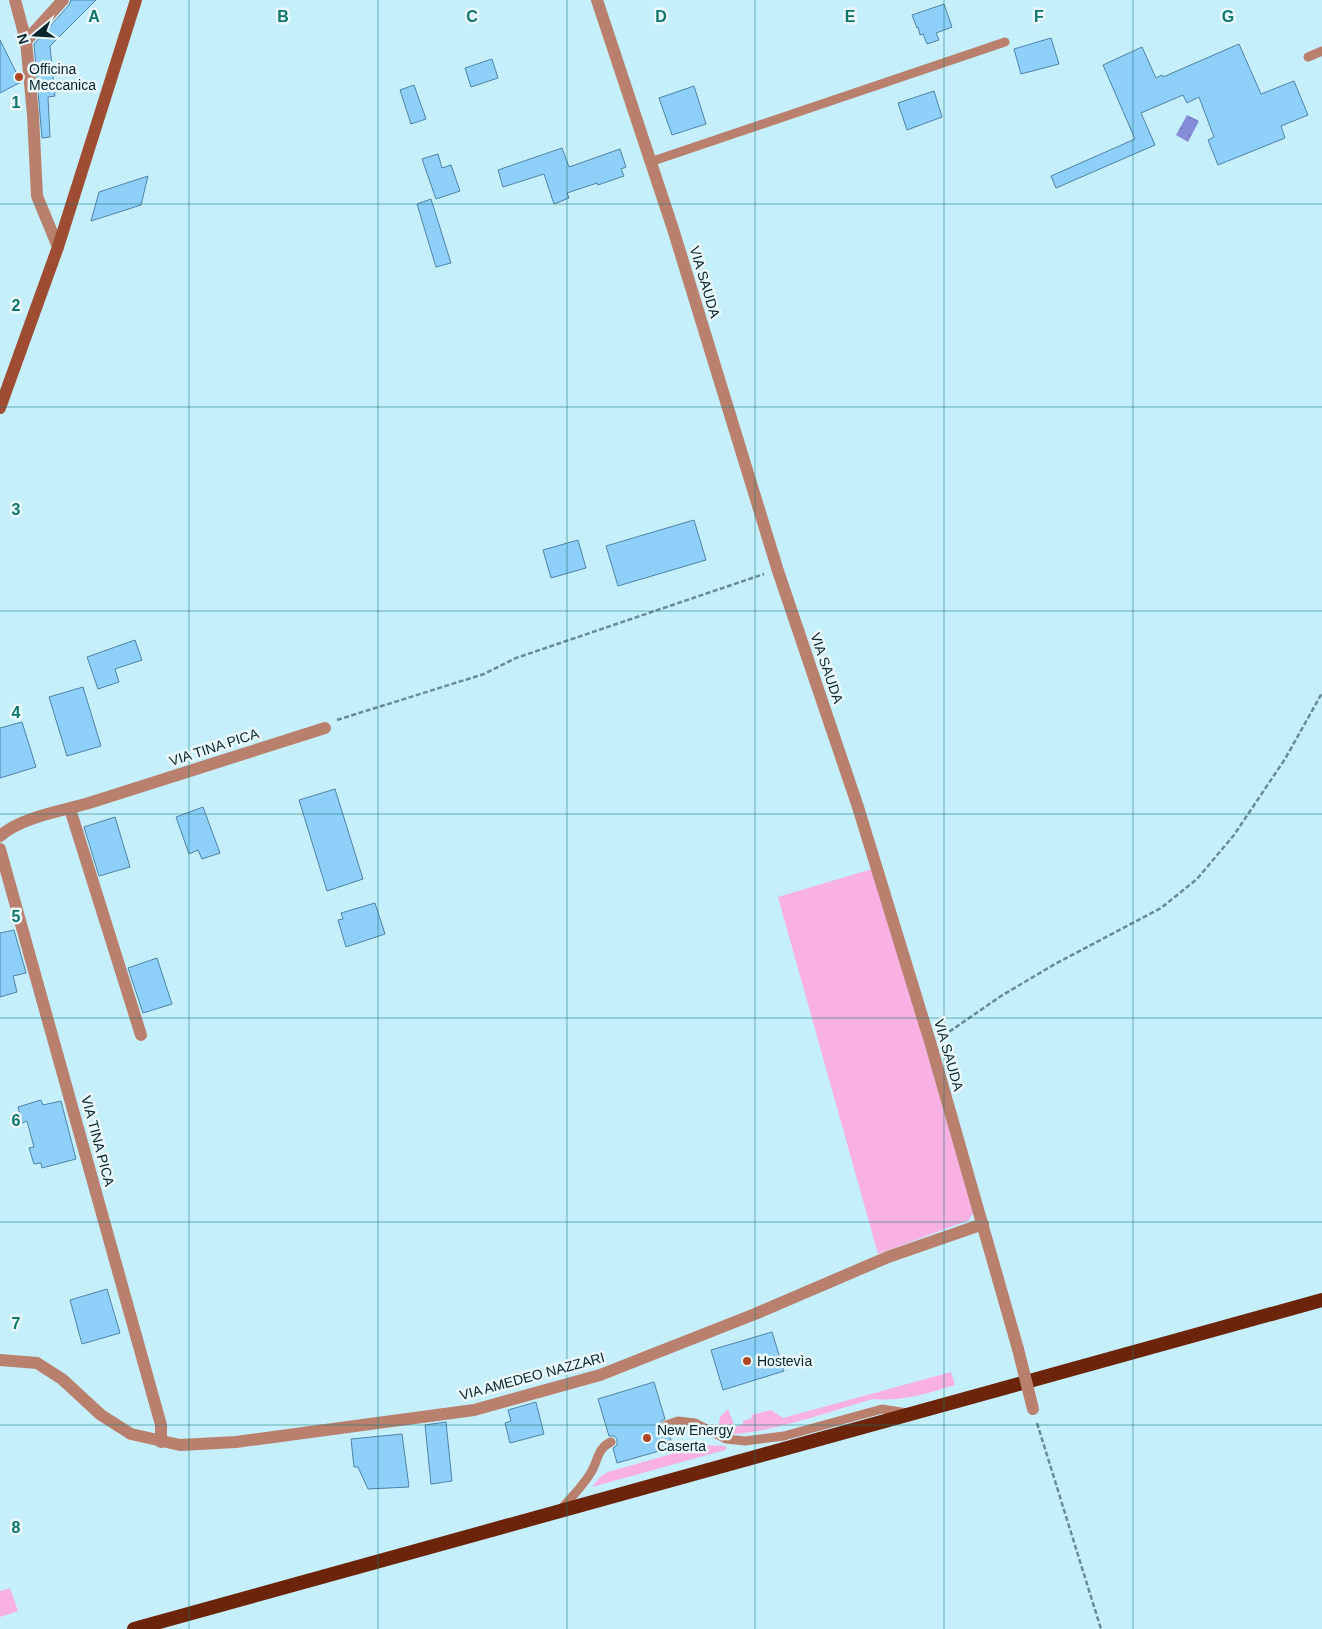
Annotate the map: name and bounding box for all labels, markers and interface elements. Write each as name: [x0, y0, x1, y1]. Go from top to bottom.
text: A: [88, 8, 100, 25]
text: B: [277, 8, 289, 25]
text: C: [466, 8, 478, 25]
text: D: [655, 8, 667, 25]
text: E: [845, 8, 856, 25]
text: F: [1034, 8, 1044, 25]
text: G: [1222, 8, 1234, 25]
north arrow: [10, 10, 60, 60]
text: N: [13, 32, 32, 46]
place label: Officina Meccanica: [29, 61, 96, 93]
marker: Officina Meccanica: [13, 71, 25, 83]
text: 1: [12, 94, 21, 111]
street label: VIA SAUDA: [687, 244, 724, 320]
text: 2: [12, 297, 21, 314]
text: 3: [12, 501, 21, 518]
street label: VIA SAUDA: [807, 630, 847, 706]
text: 4: [12, 704, 21, 721]
street label: VIA TINA PICA: [167, 725, 261, 769]
text: 5: [12, 908, 21, 925]
street label: VIA SAUDA: [931, 1017, 967, 1093]
street label: VIA TINA PICA: [78, 1094, 118, 1189]
text: 6: [12, 1112, 21, 1129]
text: 7: [12, 1315, 21, 1332]
street label: VIA AMEDEO NAZZARI: [458, 1349, 606, 1403]
place label: Hostevìa: [757, 1353, 812, 1369]
marker: Hostevìa: [741, 1355, 753, 1367]
place label: New Energy Caserta: [657, 1422, 733, 1454]
marker: New Energy Caserta: [641, 1432, 653, 1444]
text: 8: [12, 1519, 21, 1536]

